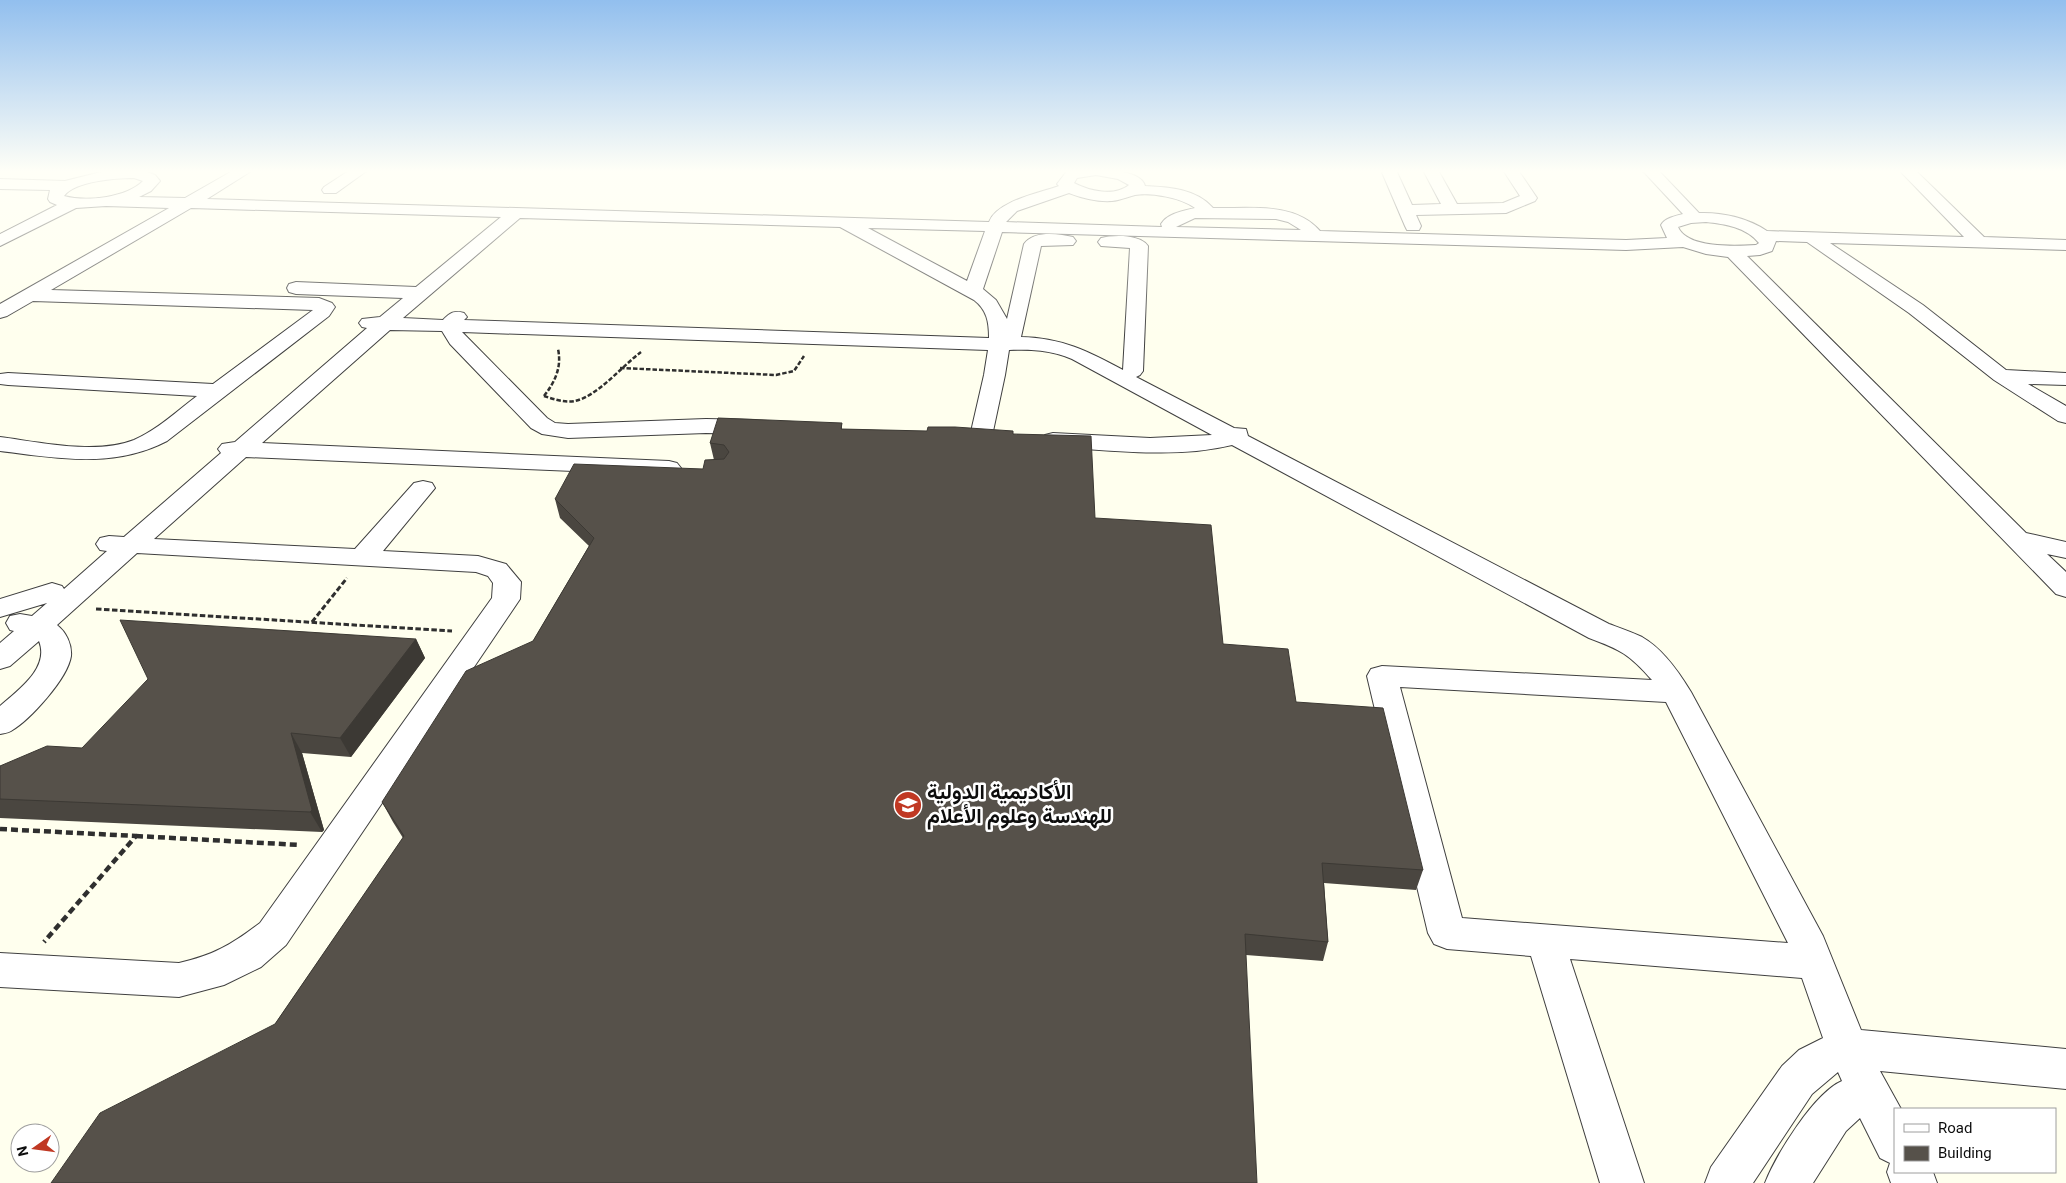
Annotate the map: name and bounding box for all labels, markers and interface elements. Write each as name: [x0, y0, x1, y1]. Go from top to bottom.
place label: الأكاديمية الدولية للهندسة وعلوم الأعلام: [927, 777, 1112, 834]
school or university icon: الأكاديمية الدولية للهندسة وعلوم الأعلام: [893, 790, 923, 820]
legend: [1894, 1108, 2056, 1173]
text: Road: [1938, 1118, 1972, 1141]
north arrow: [10, 1123, 60, 1173]
text: N: [12, 1143, 36, 1158]
text: Building: [1938, 1143, 1992, 1166]

